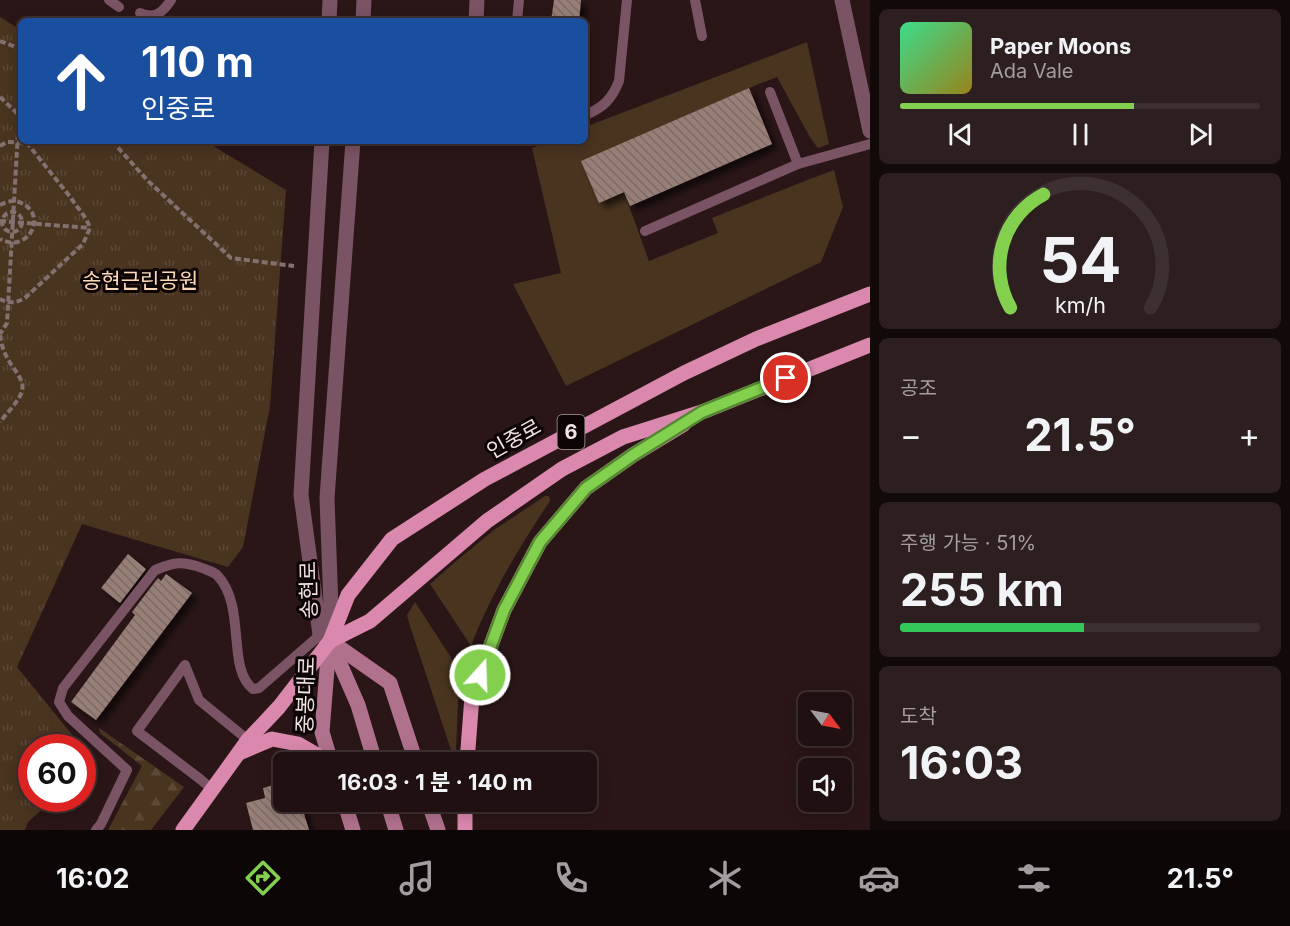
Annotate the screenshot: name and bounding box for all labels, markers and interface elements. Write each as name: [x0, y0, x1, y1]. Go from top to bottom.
text: Paper Moons: [990, 33, 1131, 59]
text: 110 m: [141, 36, 254, 87]
icon: ahead: [42, 42, 120, 120]
text: Ada Vale: [990, 59, 1073, 83]
text: 인중로: [141, 92, 216, 125]
icon: previous: [944, 118, 977, 151]
icon: pause: [1064, 118, 1097, 151]
icon: next: [1184, 118, 1217, 151]
text: 54: [1039, 222, 1121, 297]
park label: 송현근린공원: [82, 268, 198, 293]
text: km/h: [1055, 292, 1105, 318]
pin: [760, 352, 811, 403]
icon: arrive: [769, 361, 802, 394]
text: 공조: [900, 376, 937, 400]
text: 21.5°: [1024, 407, 1136, 462]
street label: 인중로: [482, 414, 545, 464]
road number: 6: [558, 415, 584, 449]
text: −: [900, 415, 922, 455]
text: +: [1238, 415, 1260, 455]
text: 주행 가능 · 51%: [900, 531, 1036, 555]
street label: 송현로: [295, 561, 322, 619]
text: 255 km: [900, 562, 1064, 617]
position arrow: [448, 643, 512, 707]
street label: 중봉대로: [292, 656, 319, 734]
north arrow: [798, 692, 852, 746]
map controls: [798, 692, 852, 812]
text: 도착: [900, 704, 937, 728]
speed limit sign: 60: [18, 734, 96, 812]
text: 16:03: [900, 735, 1023, 790]
button: sound: [798, 758, 852, 812]
text: 16:03 · 1 분 · 140 m: [337, 769, 533, 795]
icon: directions: [242, 857, 284, 899]
icon: music: [396, 857, 438, 899]
icon: phone: [550, 857, 592, 899]
icon: climate: [704, 857, 746, 899]
icon: car: [858, 857, 900, 899]
icon: filters: [1013, 857, 1055, 899]
text: 16:02: [56, 862, 130, 895]
text: 21.5°: [1167, 862, 1234, 895]

